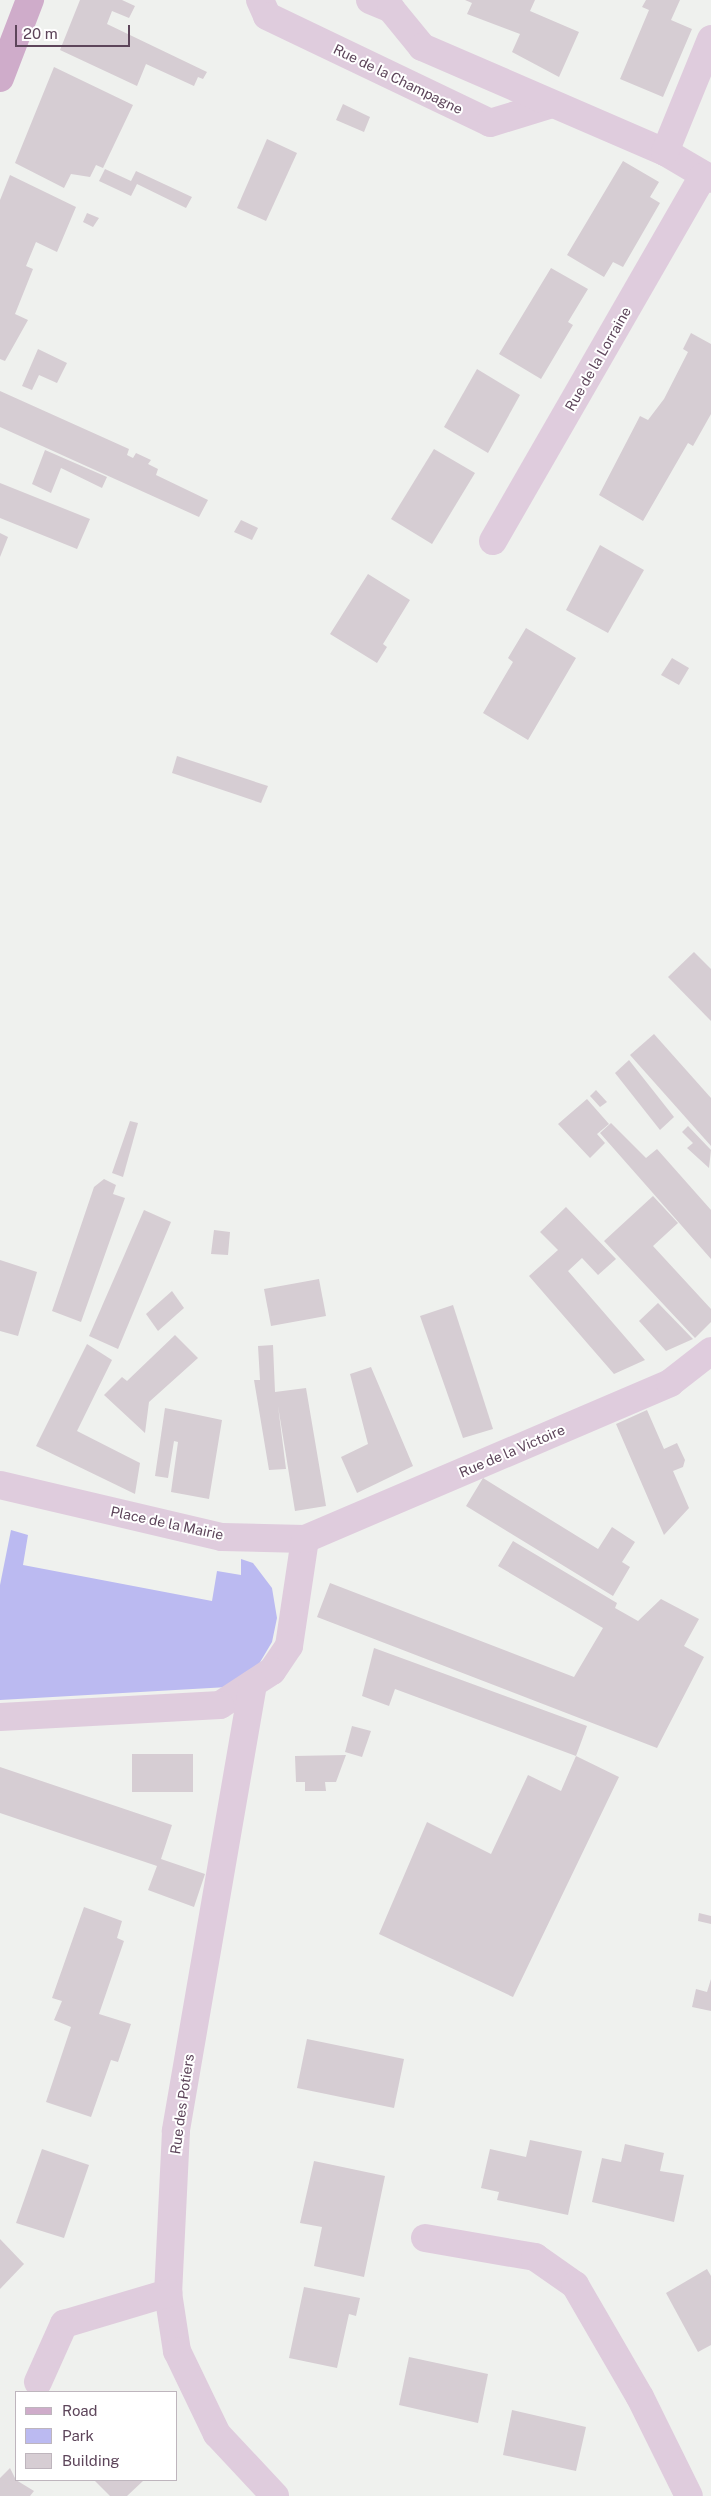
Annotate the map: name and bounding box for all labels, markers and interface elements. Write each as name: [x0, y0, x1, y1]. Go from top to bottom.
scale bar: [18, 15, 132, 47]
text: 20 m: [23, 25, 58, 42]
street label: Rue de la Champagne: [330, 40, 466, 118]
street label: Rue de la Lorraine: [561, 304, 635, 414]
street label: Rue de la Victoire: [456, 1421, 568, 1481]
street label: Place de la Mairie: [109, 1503, 225, 1543]
street label: Rue des Potiers: [167, 2053, 197, 2155]
legend: [15, 2391, 178, 2481]
text: Road: [62, 2402, 98, 2419]
text: Park: [62, 2427, 94, 2444]
text: Building: [62, 2452, 120, 2469]

